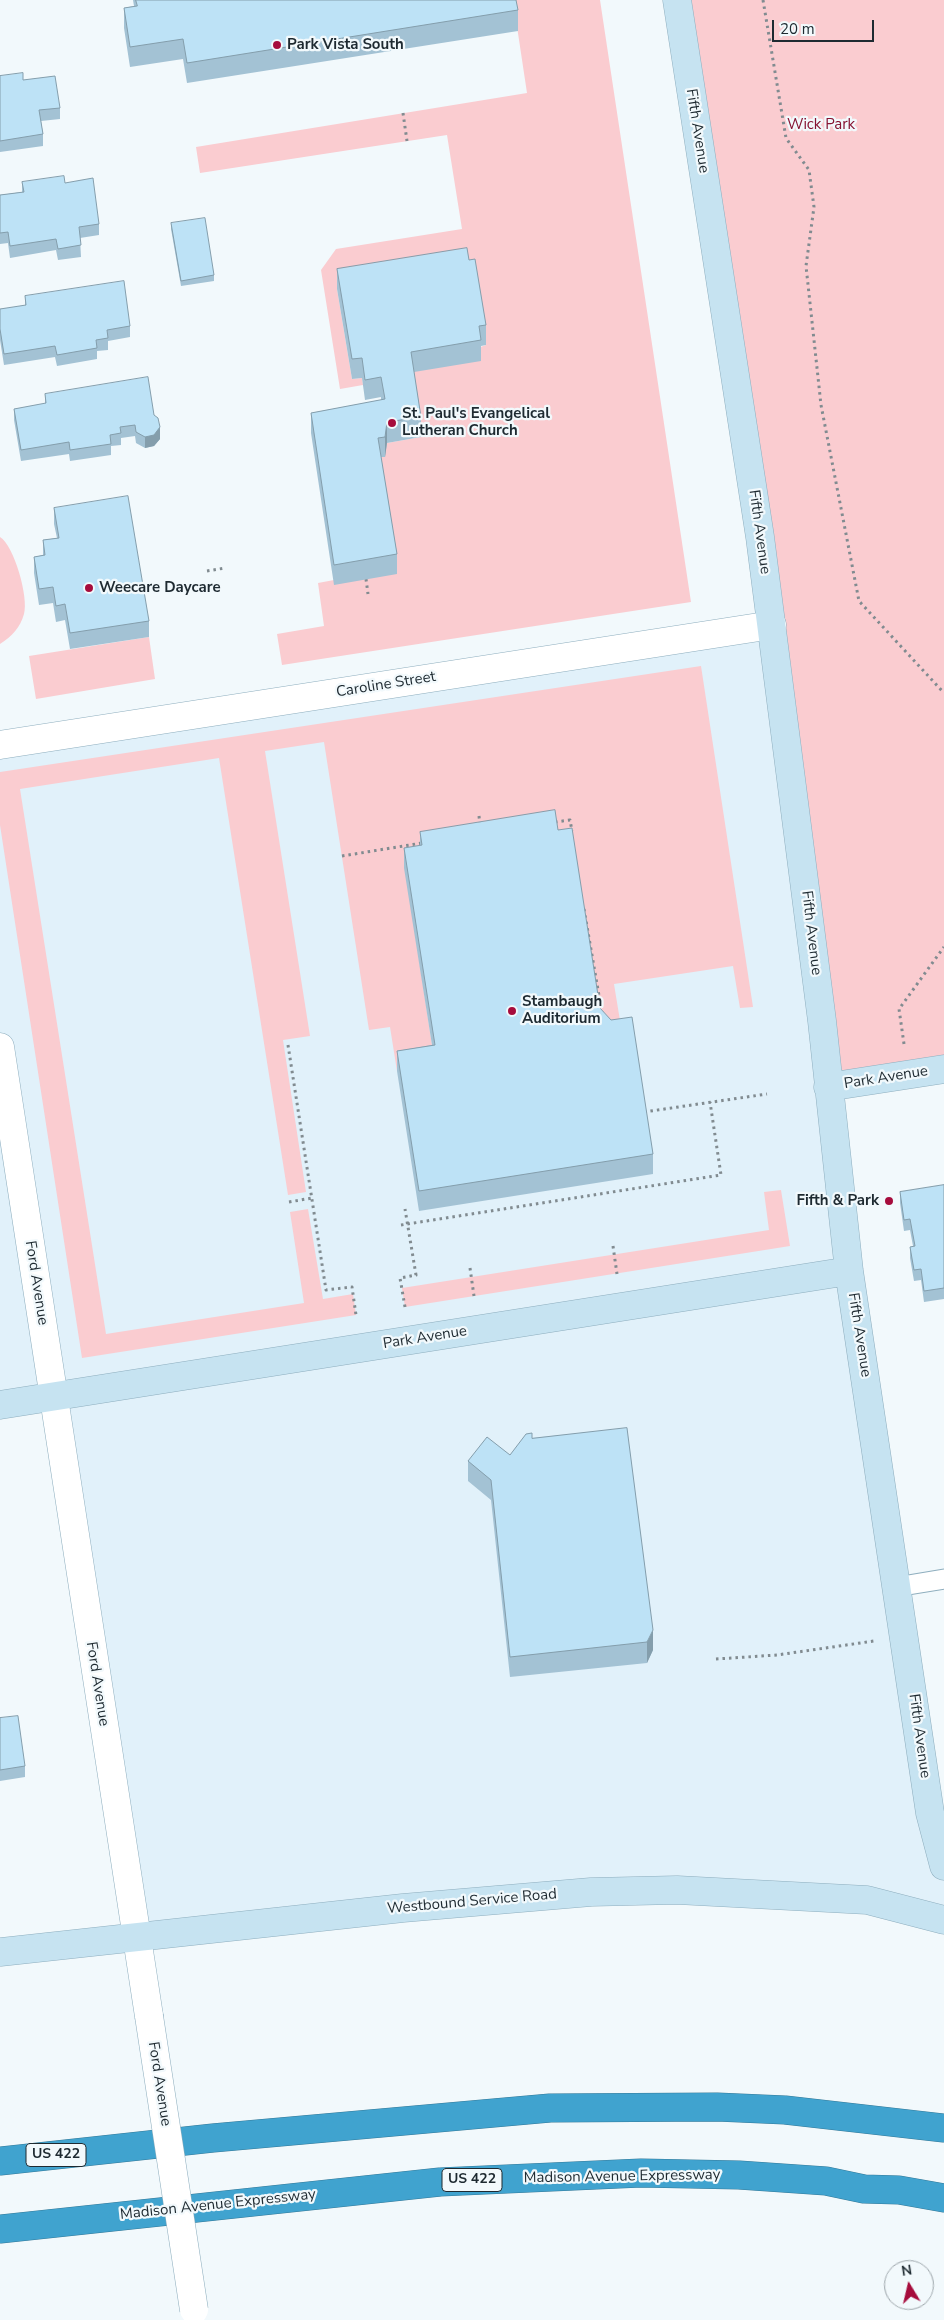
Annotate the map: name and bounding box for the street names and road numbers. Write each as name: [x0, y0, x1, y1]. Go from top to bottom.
street label: Fifth Avenue: [681, 88, 713, 174]
street label: Fifth Avenue: [744, 489, 774, 575]
street label: Caroline Street: [335, 668, 437, 702]
street label: Fifth Avenue: [797, 890, 825, 976]
street label: Park Avenue: [843, 1062, 929, 1094]
street label: Ford Avenue: [20, 1240, 52, 1326]
street label: Fifth Avenue: [843, 1292, 875, 1378]
street label: Park Avenue: [382, 1322, 468, 1354]
street label: Ford Avenue: [81, 1641, 113, 1727]
street label: Fifth Avenue: [904, 1693, 934, 1779]
street label: Westbound Service Road: [386, 1886, 558, 1918]
street label: Ford Avenue: [143, 2041, 175, 2127]
road number: US 422: [26, 2144, 86, 2166]
street label: Madison Avenue Expressway: [523, 2166, 721, 2188]
road number: US 422: [442, 2168, 502, 2192]
street label: Madison Avenue Expressway: [119, 2186, 317, 2224]

